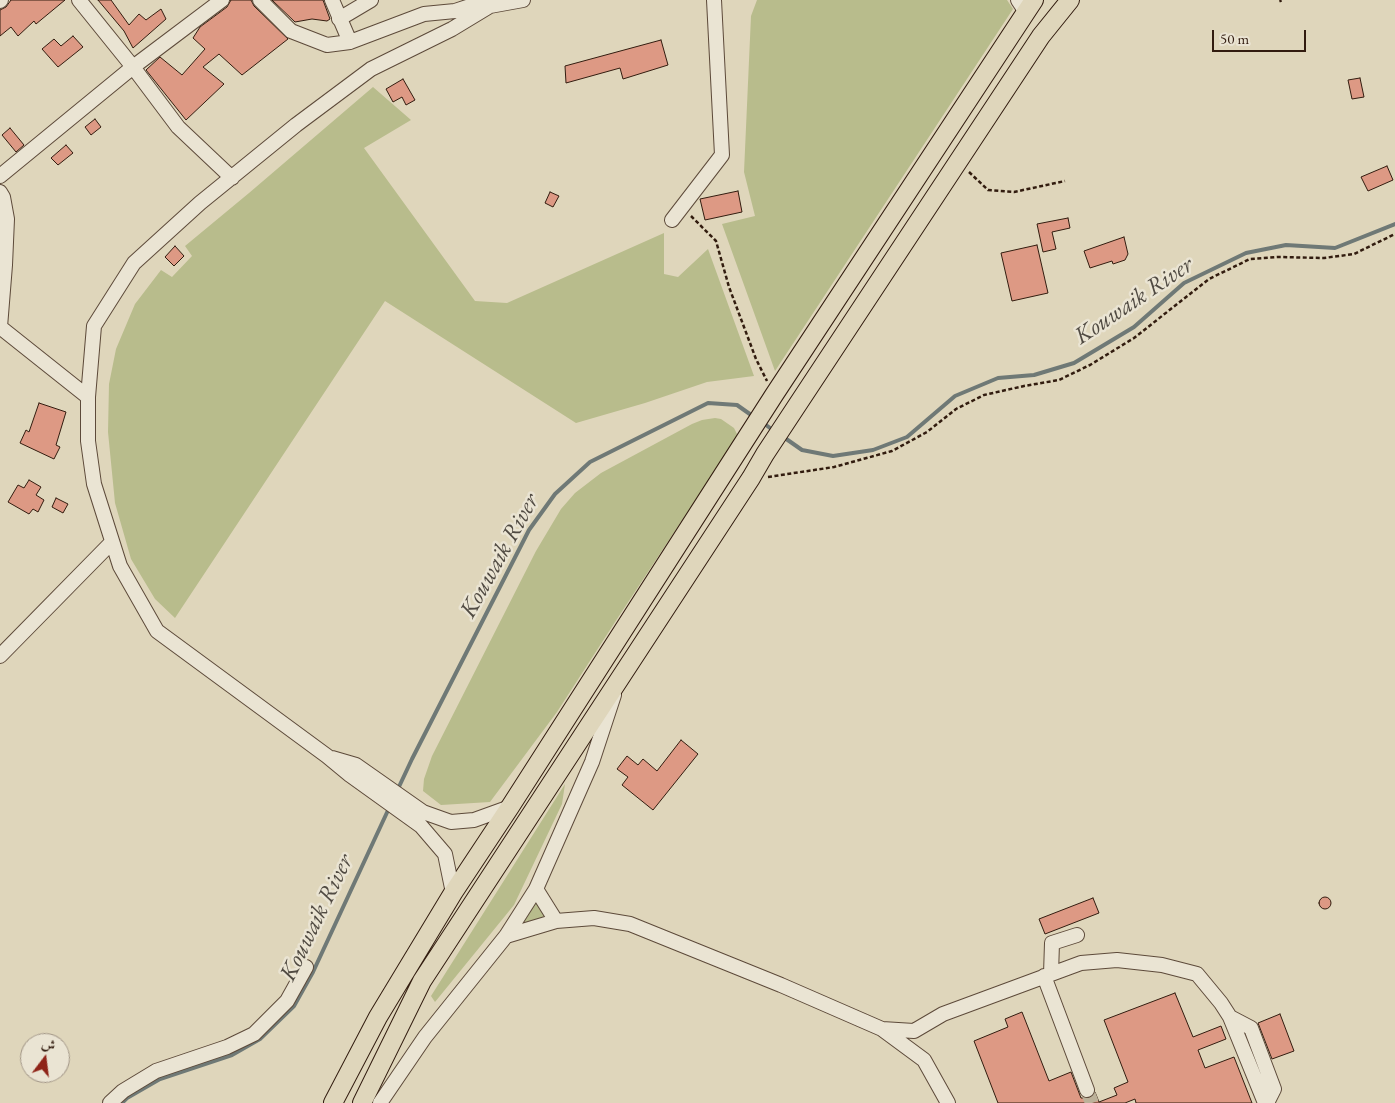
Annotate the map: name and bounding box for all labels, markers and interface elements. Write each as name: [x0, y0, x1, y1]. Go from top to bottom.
scale bar: [1215, 20, 1309, 52]
text: 50 m: [1220, 29, 1249, 48]
water label: Kouwaik River: [1069, 251, 1199, 351]
water label: Kouwaik River: [454, 489, 546, 623]
water label: Kouwaik River: [274, 850, 360, 986]
north arrow: [20, 1033, 70, 1083]
text: ش: [40, 1034, 58, 1055]

